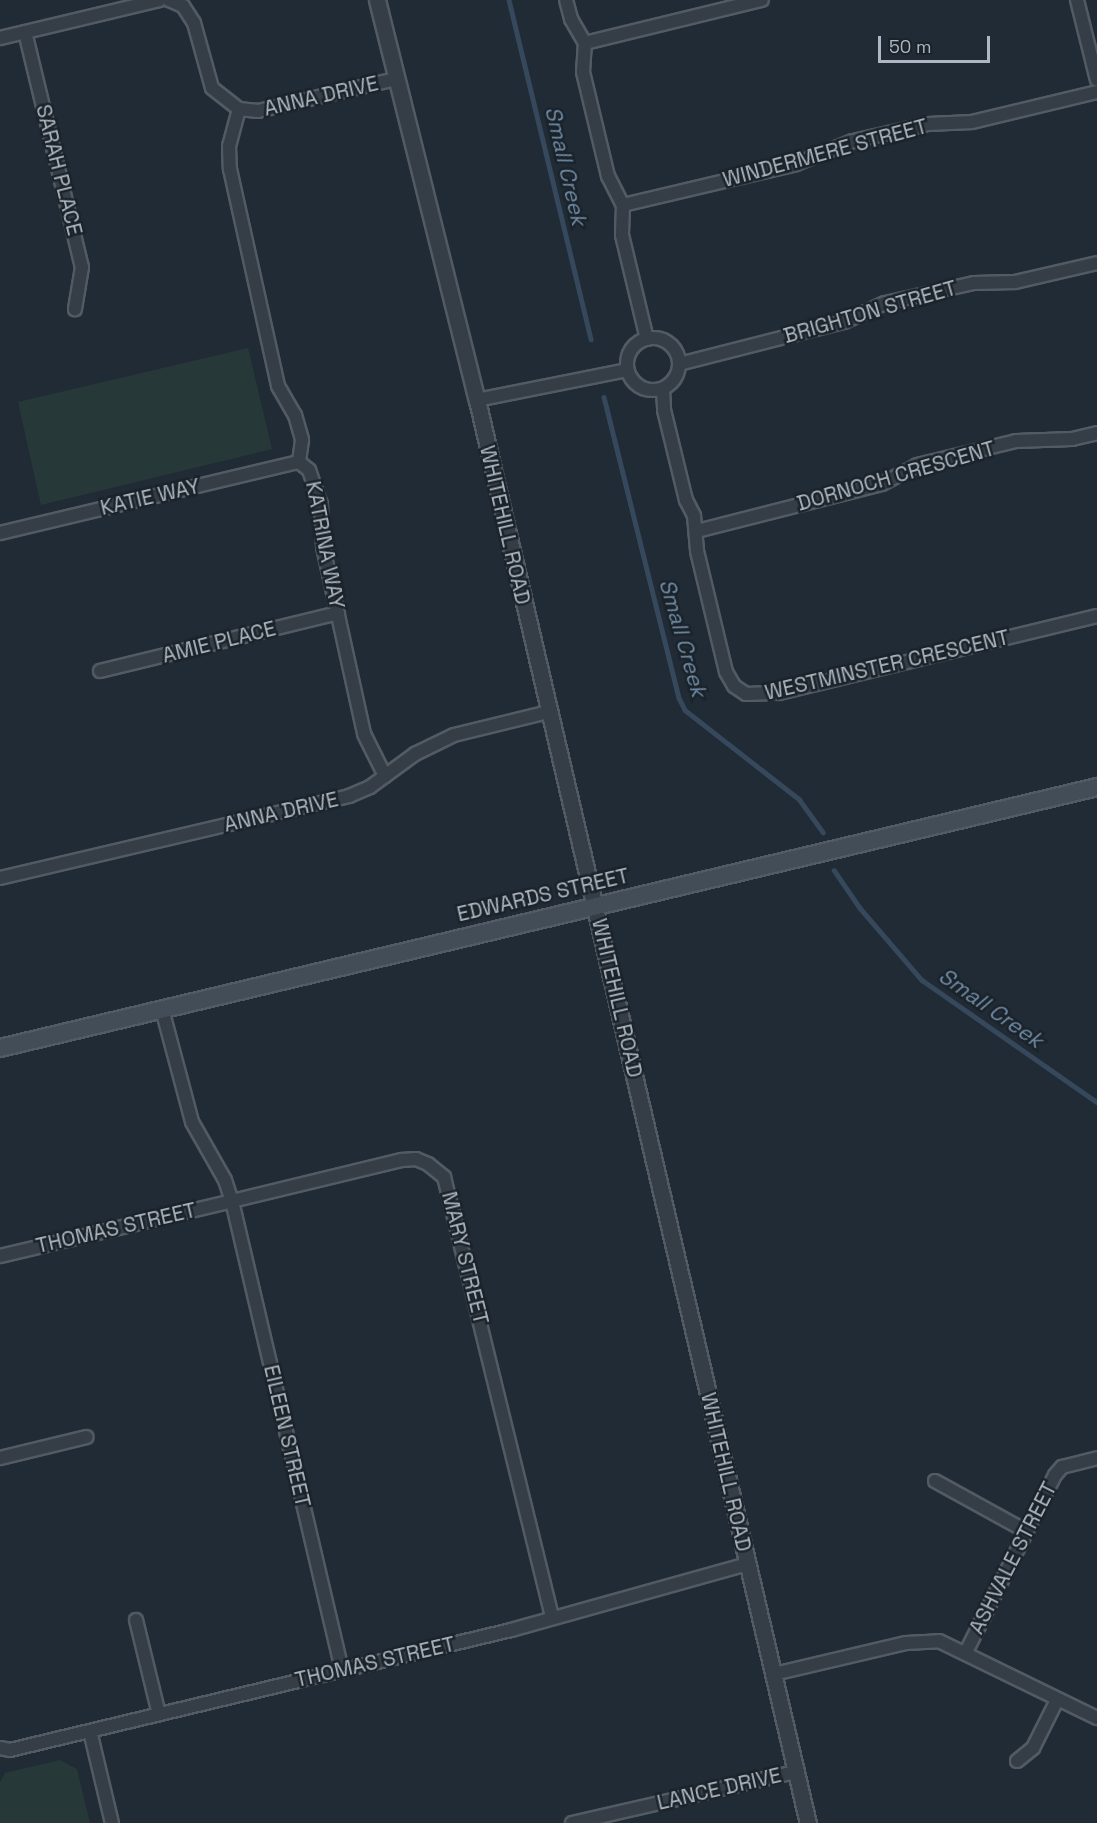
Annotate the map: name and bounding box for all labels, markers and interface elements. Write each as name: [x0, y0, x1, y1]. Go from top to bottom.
scale bar: [881, 24, 994, 62]
text: 50 m: [889, 35, 931, 58]
street label: ANNA DRIVE: [261, 71, 381, 121]
street label: SARAH PLACE: [31, 102, 87, 238]
water label: Small Creek: [539, 104, 593, 228]
street label: WINDERMERE STREET: [720, 114, 930, 192]
street label: BRIGHTON STREET: [781, 275, 959, 349]
street label: DORNOCH CRESCENT: [794, 436, 998, 516]
street label: WHITEHILL ROAD: [474, 443, 536, 607]
street label: KATIE WAY: [98, 473, 202, 521]
street label: KATRINA WAY: [300, 479, 350, 611]
water label: Small Creek: [654, 576, 712, 700]
street label: AMIE PLACE: [160, 616, 278, 668]
street label: WESTMINSTER CRESCENT: [762, 625, 1012, 705]
street label: ANNA DRIVE: [221, 787, 341, 837]
street label: EDWARDS STREET: [454, 863, 632, 927]
street label: WHITEHILL ROAD: [586, 916, 648, 1080]
water label: Small Creek: [934, 962, 1048, 1054]
street label: MARY STREET: [436, 1189, 494, 1327]
street label: THOMAS STREET: [33, 1197, 199, 1259]
street label: EILEEN STREET: [258, 1362, 316, 1510]
street label: WHITEHILL ROAD: [695, 1390, 757, 1554]
street label: ASHVALE STREET: [964, 1478, 1062, 1638]
street label: THOMAS STREET: [292, 1631, 458, 1693]
street label: LANCE DRIVE: [655, 1762, 783, 1816]

